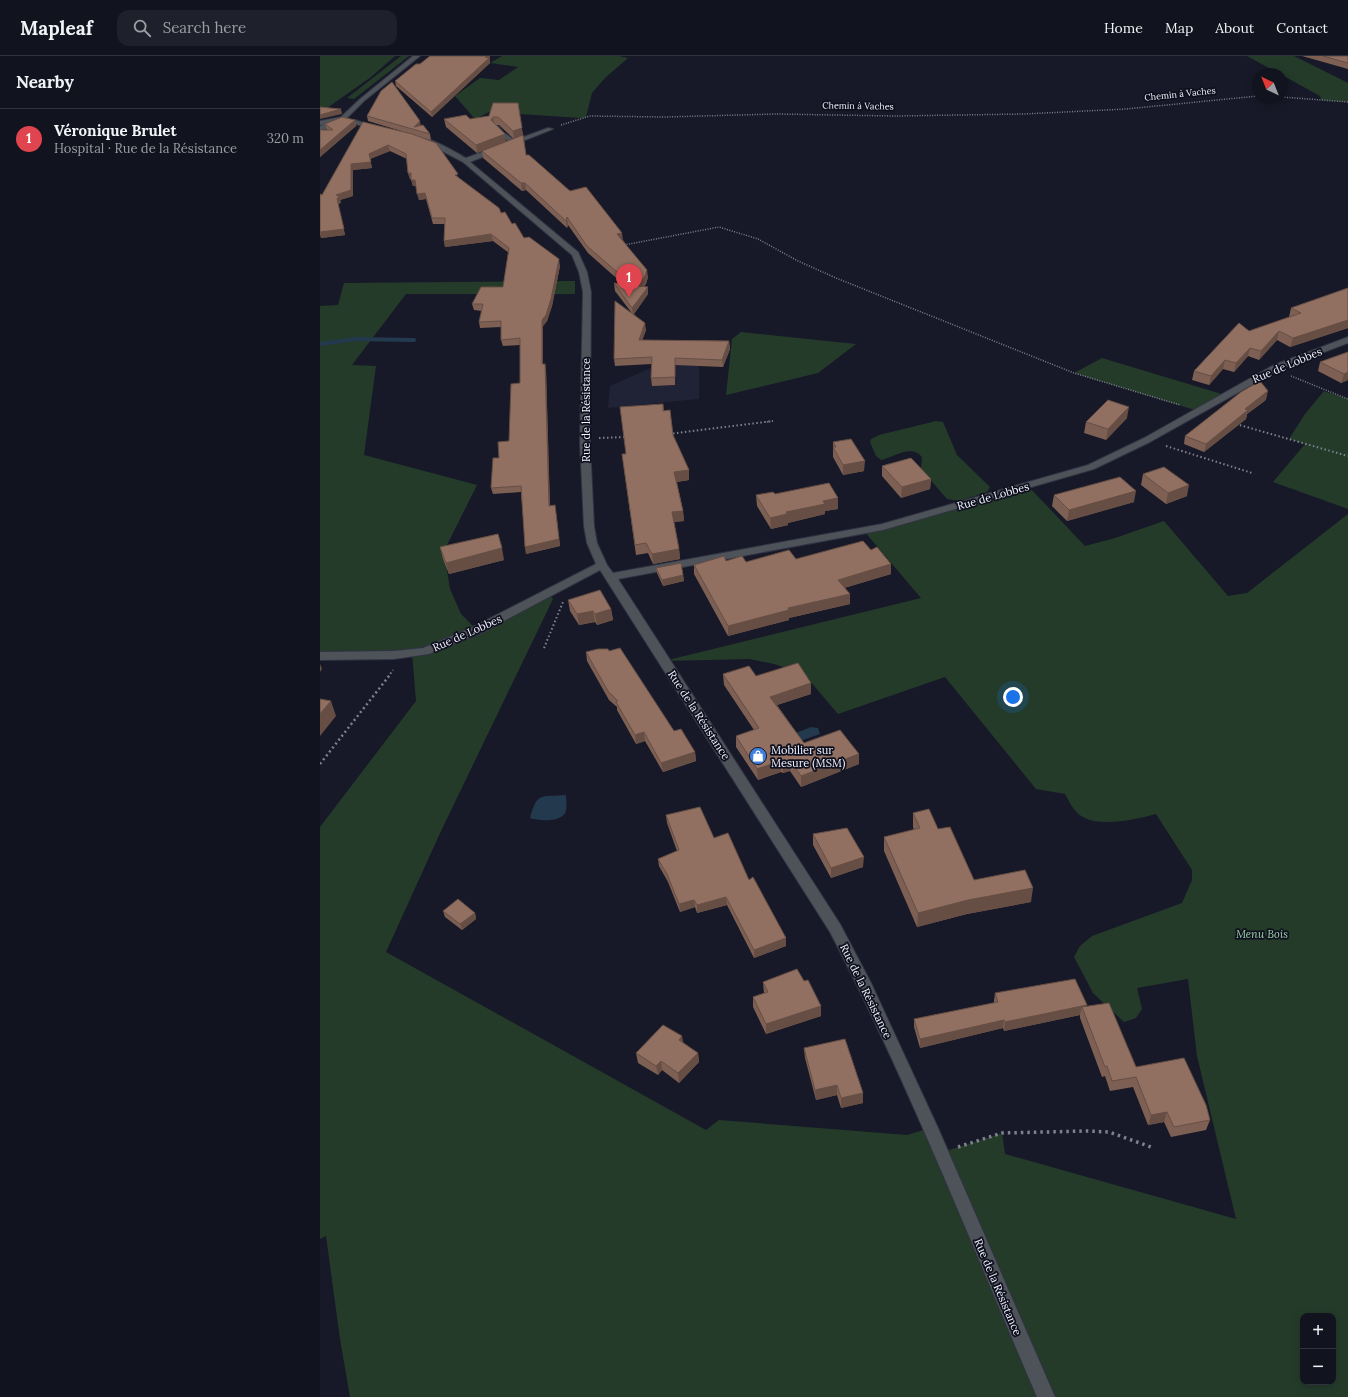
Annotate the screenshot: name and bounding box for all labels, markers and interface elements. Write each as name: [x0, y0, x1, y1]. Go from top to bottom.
search box: [117, 10, 397, 46]
text: Mapleaf: [20, 16, 93, 40]
icon: search: [131, 17, 153, 39]
text: Search here: [163, 18, 246, 37]
text: Home: [1104, 19, 1143, 37]
text: Map: [1165, 19, 1193, 37]
text: About: [1215, 19, 1254, 37]
text: Contact: [1276, 19, 1328, 37]
north arrow: [1252, 68, 1288, 104]
text: Nearby: [16, 71, 74, 93]
street label: Chemin à Vaches: [1144, 84, 1216, 103]
street label: Chemin à Vaches: [822, 99, 894, 112]
text: Véronique Brulet: [54, 121, 177, 140]
text: 1: [26, 130, 32, 147]
text: 320 m: [267, 130, 304, 147]
text: Hospital · Rue de la Résistance: [54, 140, 237, 157]
pin: 1: [616, 264, 642, 297]
street label: Rue de Lobbes: [1250, 344, 1324, 386]
street label: Rue de la Résistance: [579, 358, 593, 462]
street label: Rue de Lobbes: [955, 479, 1031, 513]
street label: Rue de Lobbes: [430, 611, 504, 655]
street label: Rue de la Résistance: [665, 668, 733, 762]
your location: [1003, 687, 1023, 707]
place label: Mobilier sur Mesure (MSM): [771, 743, 845, 771]
shop icon: Mobilier sur Mesure (MSM): [748, 746, 768, 766]
park label: Menu Bois: [1236, 927, 1288, 941]
street label: Rue de la Résistance: [837, 941, 895, 1041]
street label: Rue de la Résistance: [971, 1237, 1025, 1338]
map controls: [1300, 1313, 1336, 1385]
button: +: [1300, 1313, 1336, 1349]
button: −: [1300, 1349, 1336, 1385]

